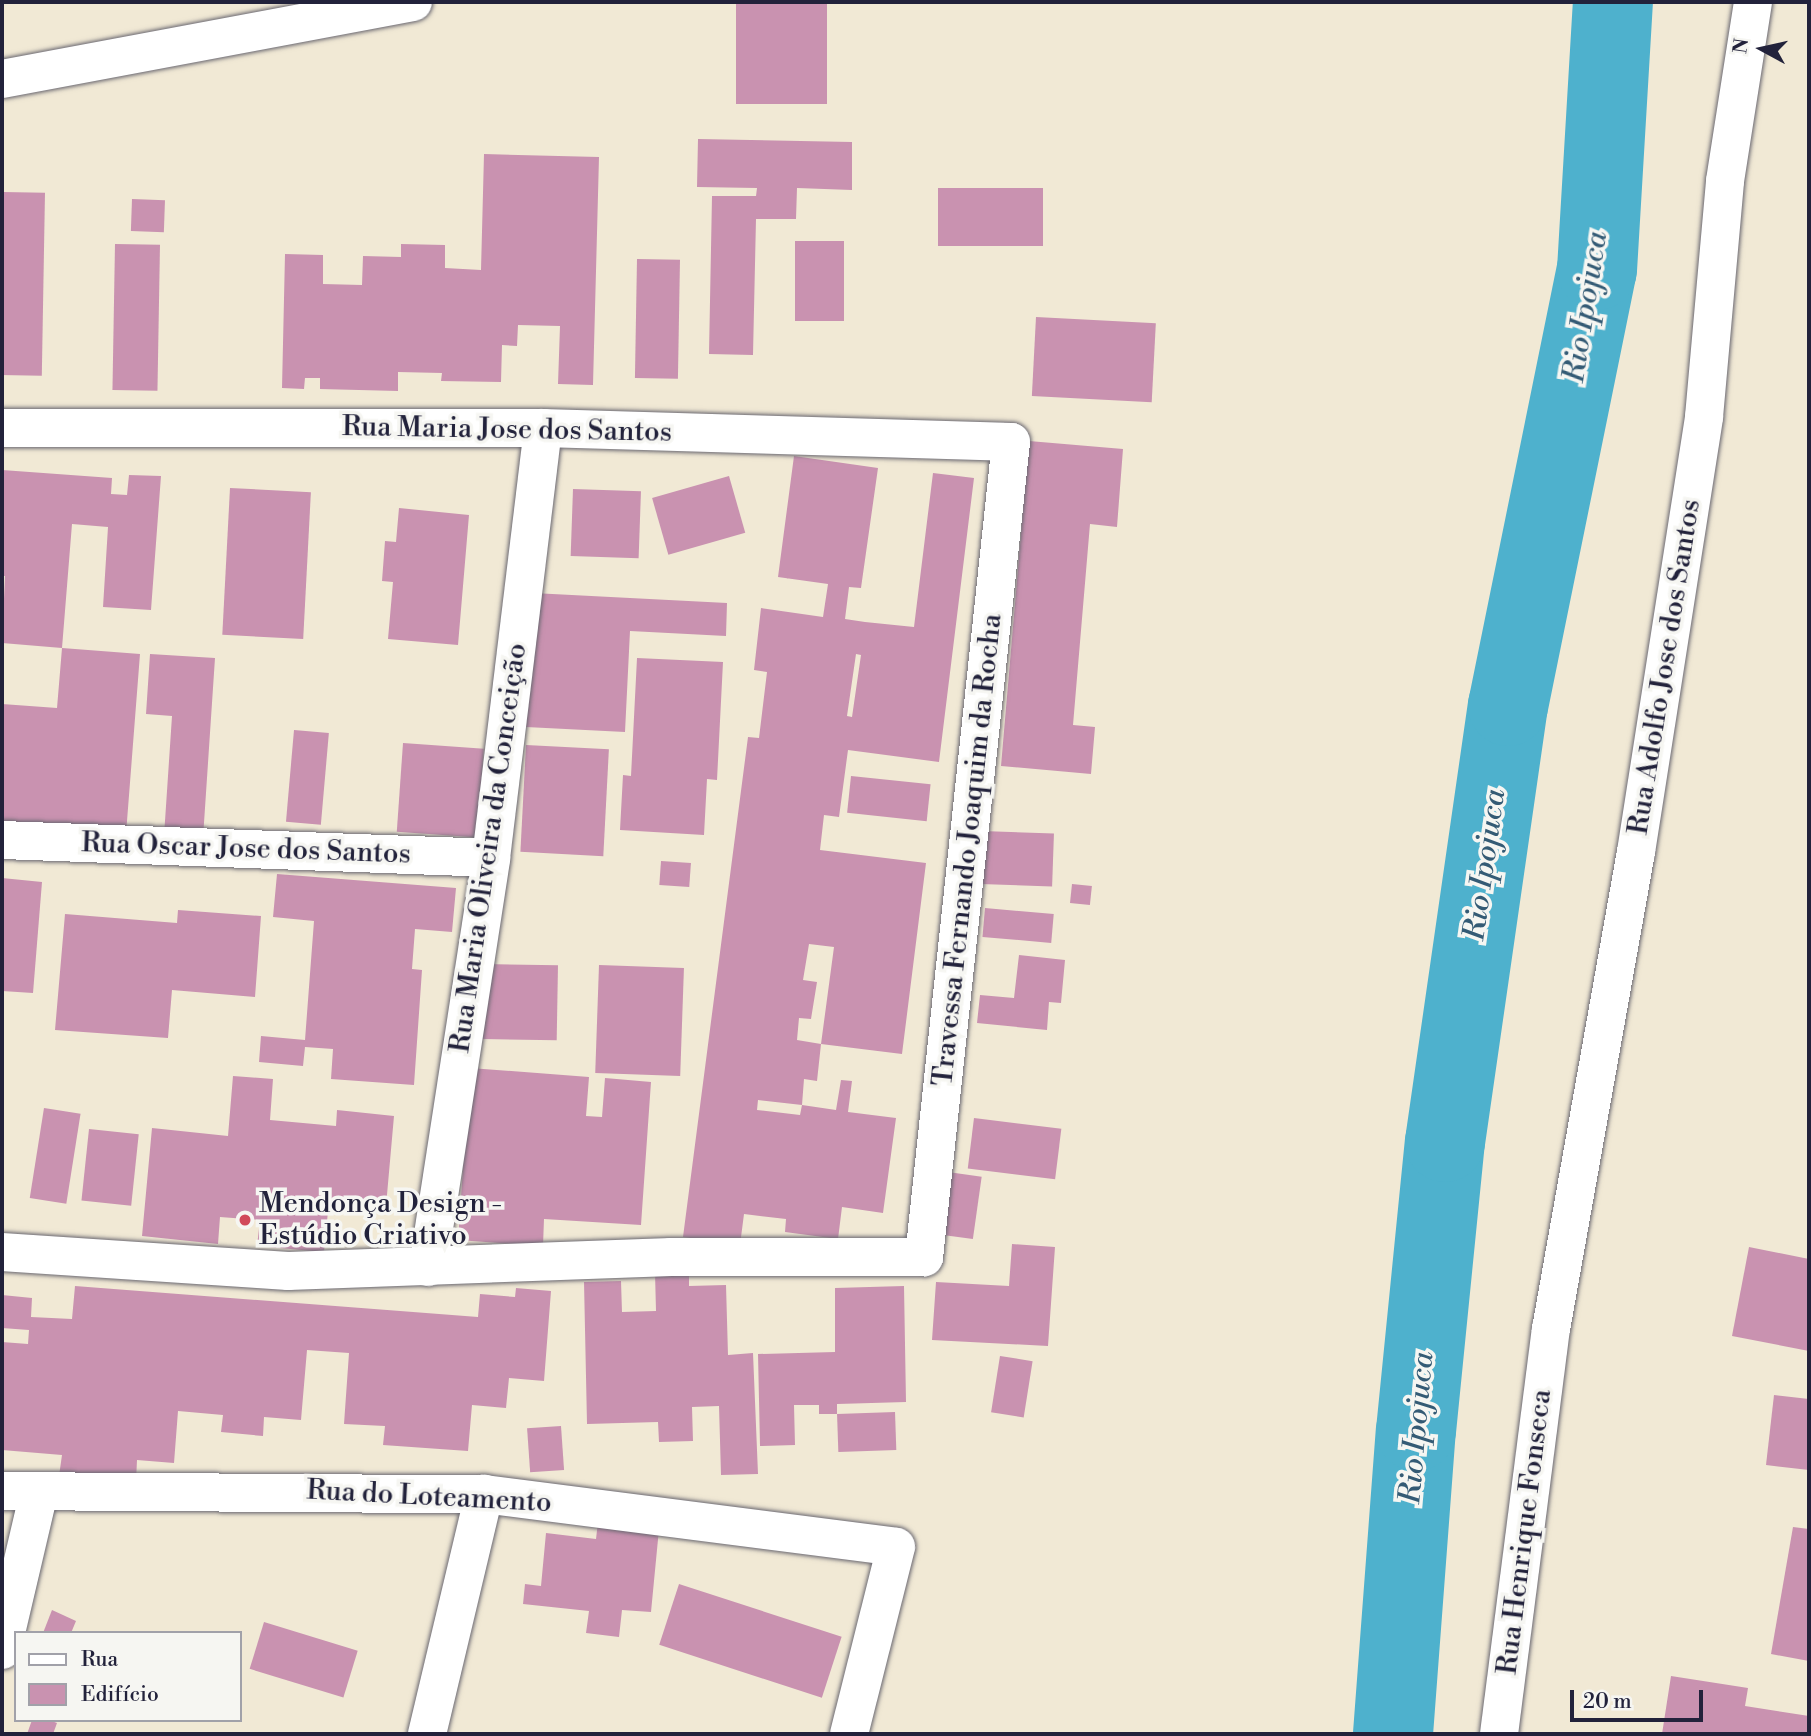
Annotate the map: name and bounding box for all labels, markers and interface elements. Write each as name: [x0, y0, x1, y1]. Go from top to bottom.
north arrow: [1727, 14, 1797, 84]
text: N: [1728, 37, 1754, 55]
water label: Rio Ipojuca: [1556, 229, 1616, 385]
street label: Rua Maria Jose dos Santos: [342, 410, 672, 450]
street label: Rua Adolfo Jose dos Santos: [1622, 497, 1708, 837]
street label: Travessa Fernando Joaquim da Rocha: [926, 612, 1010, 1088]
street label: Rua Maria Oliveira da Conceição: [444, 641, 534, 1055]
water label: Rio Ipojuca: [1457, 787, 1513, 943]
street label: Rua Oscar Jose dos Santos: [81, 826, 411, 872]
place label: Mendonça Design - Estúdio Criativo: [259, 1187, 502, 1253]
marker: Mendonça Design - Estúdio Criativo: [237, 1212, 253, 1228]
water label: Rio Ipojuca: [1392, 1350, 1442, 1506]
street label: Rua Henrique Fonseca: [1491, 1387, 1559, 1677]
street label: Rua do Loteamento: [306, 1474, 552, 1520]
legend: [14, 1631, 242, 1722]
text: Rua: [81, 1647, 118, 1673]
scale bar: [1573, 1676, 1706, 1720]
text: Edifício: [81, 1682, 159, 1708]
text: 20 m: [1583, 1689, 1632, 1715]

